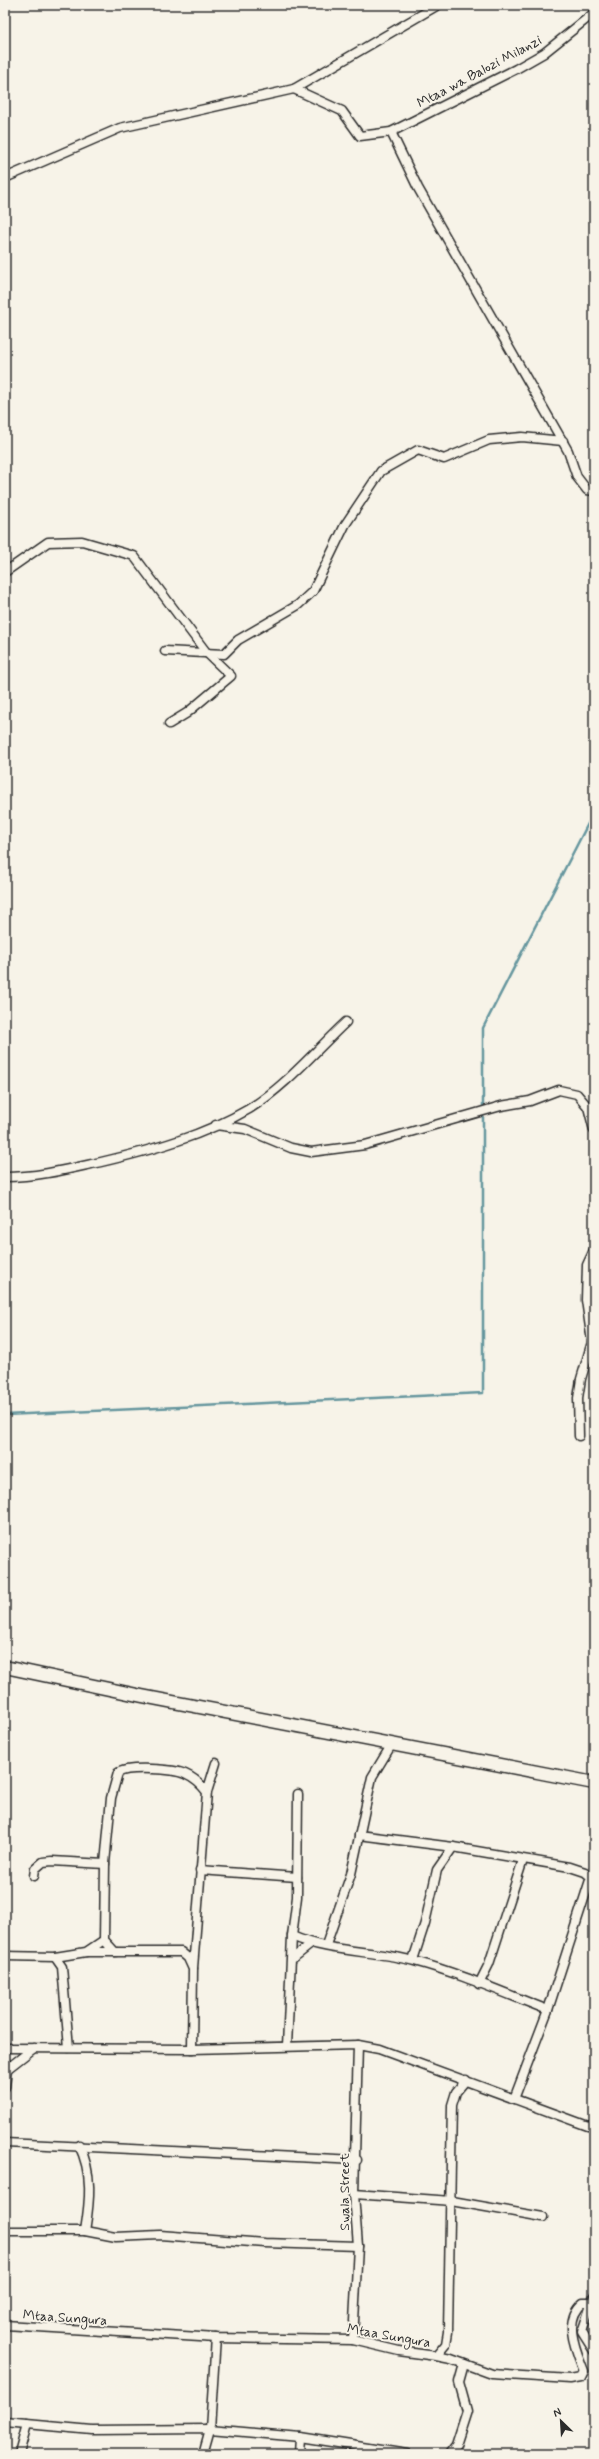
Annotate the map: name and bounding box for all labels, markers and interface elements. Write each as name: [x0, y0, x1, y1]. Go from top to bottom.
street label: Mtaa wa Balozi Milanzi: [414, 31, 545, 112]
street label: Swala Street: [336, 2152, 354, 2231]
street label: Mtaa Sungura: [22, 2306, 108, 2331]
street label: Mtaa Sungura: [346, 2320, 432, 2353]
north arrow: [541, 2401, 581, 2441]
text: N: [551, 2405, 563, 2421]

